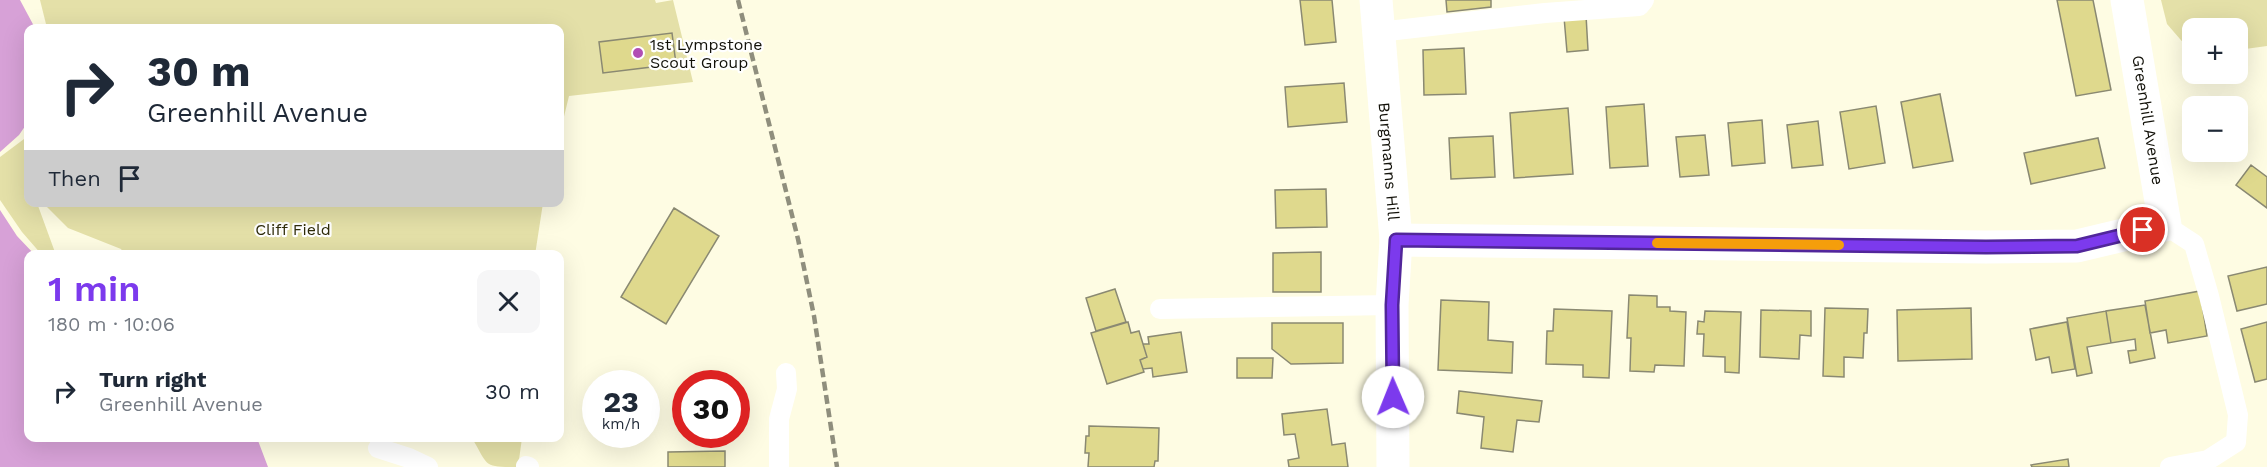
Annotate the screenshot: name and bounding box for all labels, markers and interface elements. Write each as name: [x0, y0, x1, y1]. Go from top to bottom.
map controls: [2182, 18, 2248, 162]
button: +: [2182, 18, 2248, 84]
place label: 1st Lympstone Scout Group: [650, 35, 762, 72]
marker: 1st Lympstone Scout Group: [631, 46, 645, 60]
text: 30 m: [147, 47, 251, 96]
icon: right: [48, 48, 126, 126]
street label: Greenhill Avenue: [2128, 54, 2168, 186]
button: −: [2182, 96, 2248, 162]
text: Greenhill Avenue: [147, 97, 368, 129]
street label: Burgmanns Hill: [1375, 101, 1404, 222]
icon: arrive: [113, 162, 146, 195]
text: Then: [48, 166, 101, 191]
pin: [2117, 204, 2168, 255]
icon: arrive: [2126, 213, 2159, 246]
park label: Cliff Field: [255, 220, 331, 239]
text: 1 min: [48, 268, 140, 310]
button: close: [477, 270, 540, 333]
text: 180 m · 10:06: [48, 312, 175, 336]
position arrow: [1361, 365, 1425, 429]
text: Turn right: [99, 367, 206, 392]
speed limit sign: 30: [672, 370, 750, 448]
icon: right: [48, 375, 81, 408]
text: 30 m: [485, 379, 540, 404]
text: 23: [603, 384, 639, 419]
text: Greenhill Avenue: [99, 392, 263, 416]
text: km/h: [602, 415, 640, 433]

